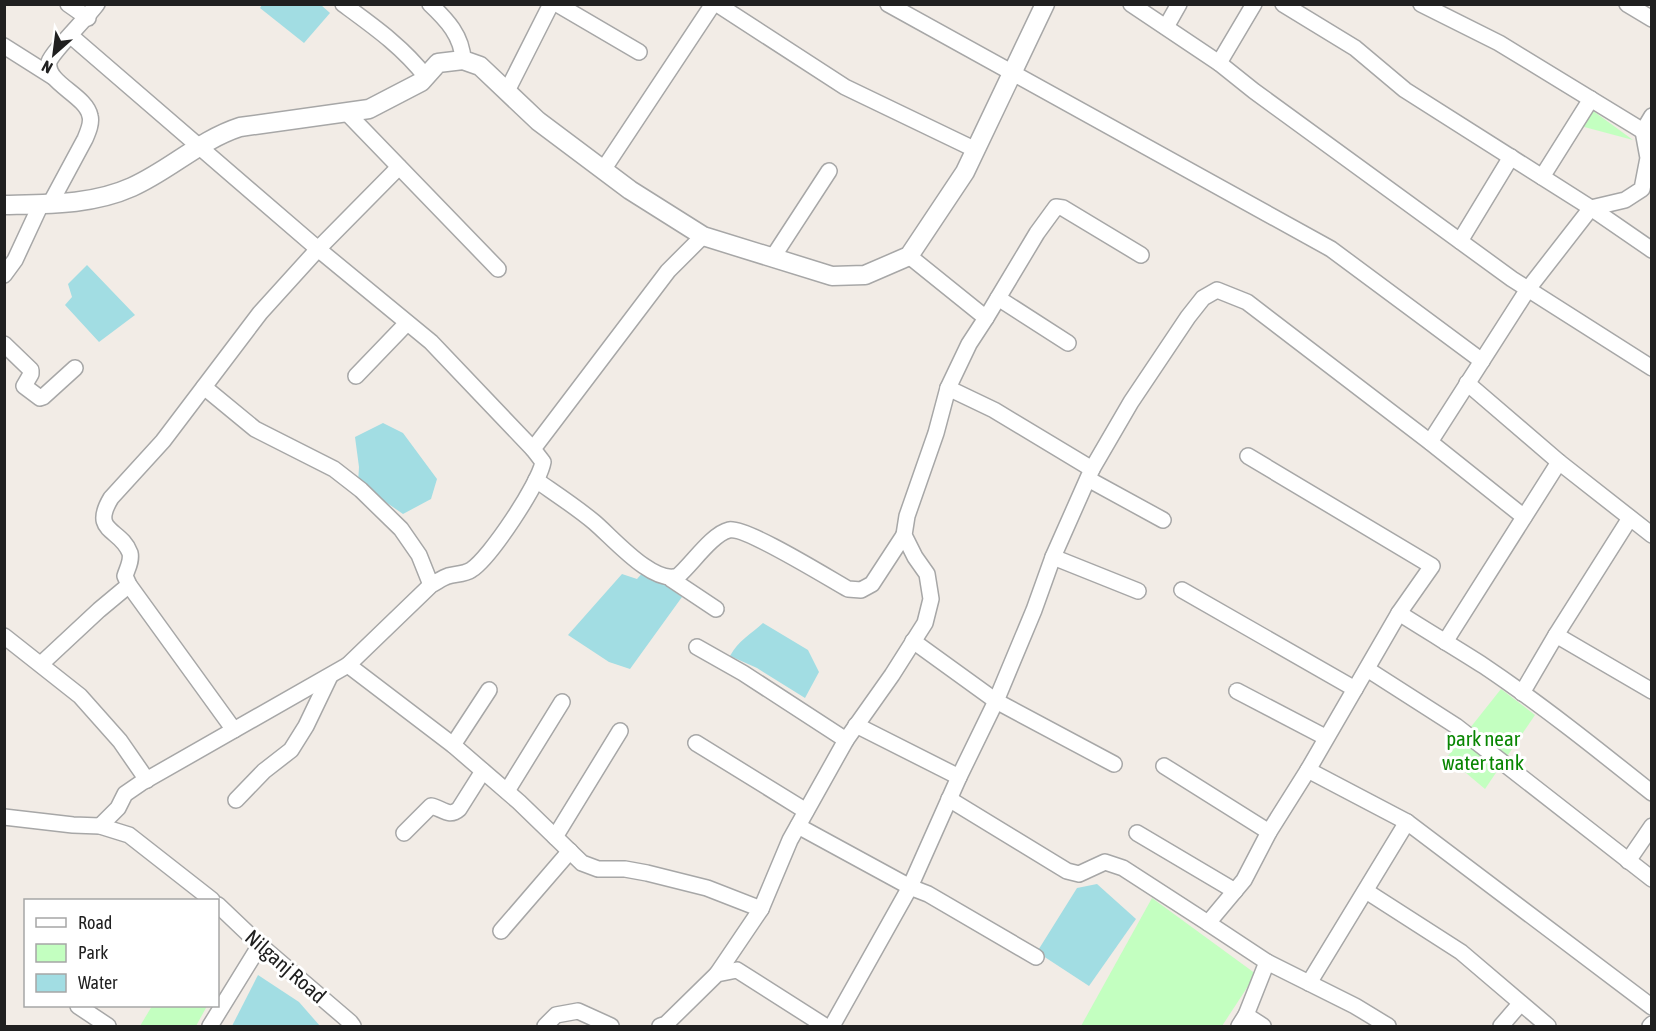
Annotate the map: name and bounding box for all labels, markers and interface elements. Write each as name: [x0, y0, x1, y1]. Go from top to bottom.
north arrow: [24, 24, 84, 84]
text: N: [39, 57, 55, 77]
park label: park near water tank: [1442, 726, 1524, 774]
legend: [24, 899, 219, 1007]
text: Road: [78, 912, 112, 933]
street label: Nilganj Road: [241, 925, 331, 1007]
text: Park: [78, 942, 108, 963]
text: Water: [78, 972, 118, 993]

